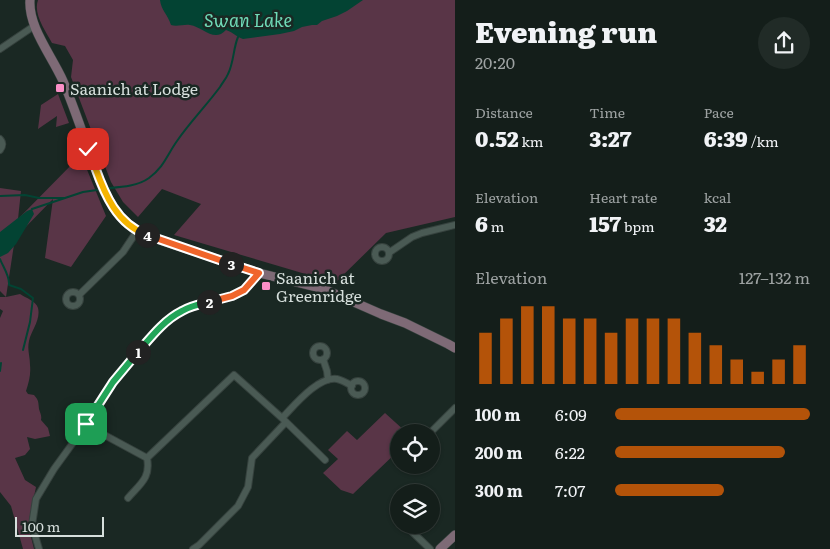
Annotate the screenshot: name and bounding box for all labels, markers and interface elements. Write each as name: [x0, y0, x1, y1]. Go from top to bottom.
water label: Swan Lake: [204, 6, 292, 33]
text: Evening run: [475, 10, 657, 52]
button: share: [758, 17, 810, 69]
text: 20:20: [475, 50, 515, 74]
place label: Saanich at Lodge: [70, 76, 198, 100]
marker: Saanich at Lodge: [54, 82, 66, 94]
text: Distance: [475, 102, 533, 122]
text: Time: [589, 102, 625, 122]
text: Pace: [704, 102, 734, 122]
text: 0.52: [475, 122, 519, 153]
text: 3:27: [589, 122, 631, 153]
text: 6:39: [704, 122, 748, 153]
pin: [67, 128, 109, 170]
text: km: [519, 131, 543, 151]
text: /km: [748, 131, 779, 151]
icon: check: [74, 135, 102, 163]
text: Elevation: [475, 187, 538, 207]
text: Heart rate: [589, 187, 657, 207]
text: kcal: [704, 187, 731, 207]
text: 6: [475, 207, 488, 238]
text: 157: [589, 207, 621, 238]
text: 32: [704, 207, 727, 238]
text: m: [488, 216, 504, 236]
text: bpm: [621, 216, 654, 236]
pin: 4: [134, 222, 160, 248]
text: 4: [143, 225, 152, 245]
pin: 3: [218, 252, 244, 276]
text: 3: [228, 254, 235, 274]
place label: Saanich at Greenridge: [276, 265, 362, 307]
text: Elevation: [475, 265, 547, 289]
text: 127–132 m: [739, 265, 810, 289]
marker: Saanich at Greenridge: [260, 280, 272, 292]
pin: 2: [196, 290, 222, 314]
text: 2: [206, 292, 213, 312]
pin: 1: [126, 340, 150, 364]
text: 1: [136, 342, 141, 362]
text: 100 m: [475, 402, 521, 426]
text: 6:09: [555, 402, 587, 426]
pin: [65, 403, 107, 445]
icon: arrive: [72, 410, 100, 438]
map controls: [390, 424, 440, 534]
button: locate: [390, 424, 440, 474]
text: 200 m: [475, 440, 522, 464]
text: 6:22: [555, 440, 585, 464]
text: 300 m: [475, 478, 523, 502]
text: 7:07: [555, 478, 585, 502]
button: layers: [390, 484, 440, 534]
scale bar: [15, 514, 104, 537]
text: 100 m: [22, 516, 60, 536]

